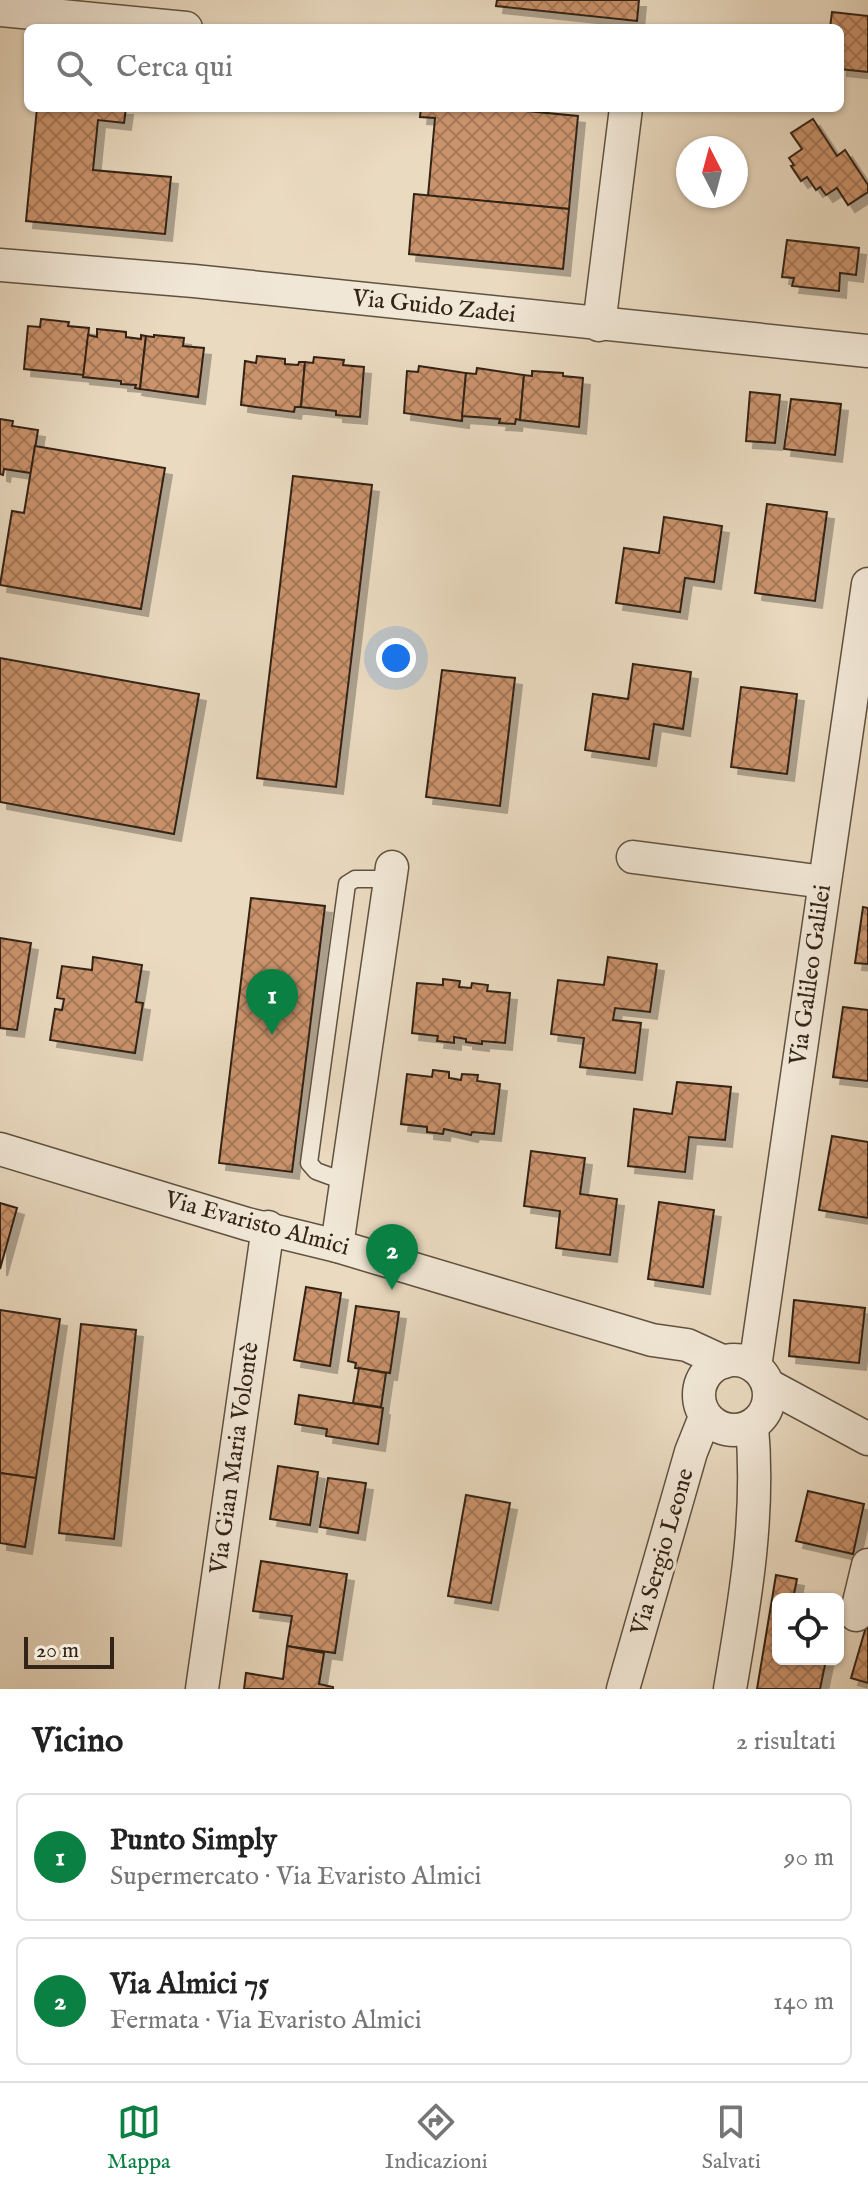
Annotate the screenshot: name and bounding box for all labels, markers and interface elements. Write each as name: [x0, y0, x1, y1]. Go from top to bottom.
search box: [24, 24, 844, 112]
icon: search: [52, 46, 96, 90]
text: Cerca qui: [116, 49, 233, 87]
north arrow: [676, 136, 748, 208]
street label: Via Guido Zadei: [350, 283, 517, 331]
your location: [376, 638, 416, 678]
street label: Via Galileo Galilei: [783, 883, 839, 1068]
pin: 1: [246, 969, 298, 1035]
street label: Via Evaristo Almici: [160, 1184, 353, 1263]
pin: 2: [366, 1224, 418, 1290]
street label: Via Gian Maria Volontè: [203, 1340, 267, 1577]
street label: Via Sergio Leone: [624, 1465, 702, 1640]
map controls: [772, 1593, 844, 1665]
button: locate: [772, 1593, 844, 1665]
scale bar: [24, 1633, 114, 1669]
text: 20 m: [36, 1637, 79, 1665]
text: Vicino: [32, 1720, 123, 1763]
text: 2 risultati: [736, 1725, 836, 1758]
text: Punto Simply: [110, 1822, 277, 1860]
text: 1: [55, 1841, 65, 1874]
text: 90 m: [784, 1841, 834, 1874]
text: Supermercato · Via Evaristo Almici: [110, 1860, 482, 1893]
text: Via Almici 75: [110, 1966, 269, 2004]
text: 2: [54, 1985, 66, 2018]
text: 140 m: [773, 1985, 834, 2018]
text: Fermata · Via Evaristo Almici: [110, 2004, 422, 2037]
tab: Mappa: [107, 2100, 171, 2176]
tab: Indicazioni: [385, 2100, 488, 2176]
tab: Salvati: [702, 2100, 761, 2176]

